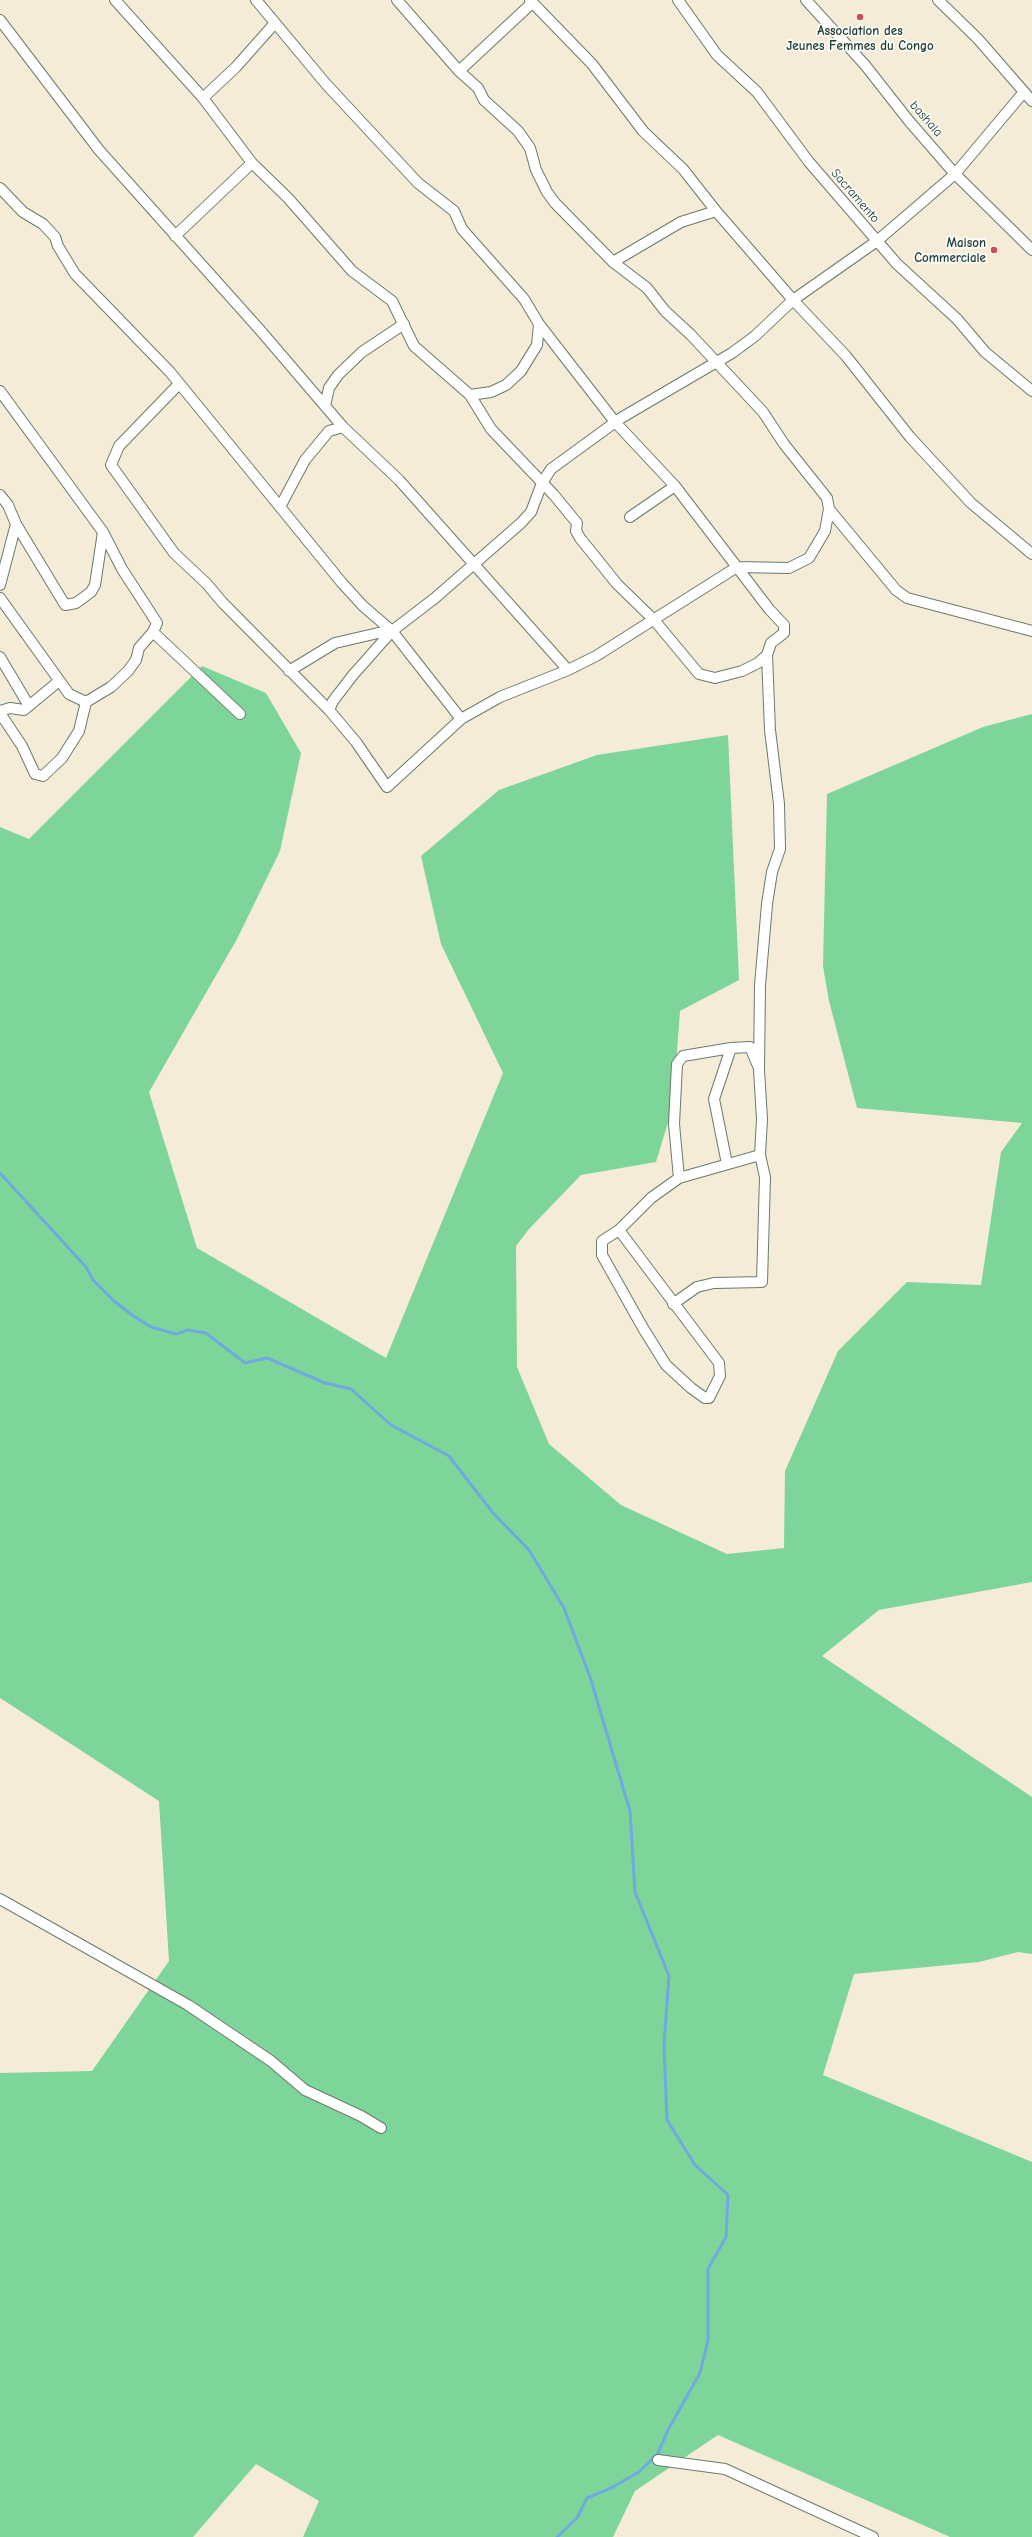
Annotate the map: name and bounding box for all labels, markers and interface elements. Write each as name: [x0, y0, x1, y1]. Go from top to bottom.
marker: Association des Jeunes Femmes du Congo: [855, 12, 865, 22]
place label: Association des Jeunes Femmes du Congo: [786, 23, 934, 54]
street label: bashala: [906, 98, 946, 140]
street label: Sacramento: [827, 166, 883, 226]
place label: Maison Commerciale: [914, 235, 986, 266]
marker: Maison Commerciale: [989, 245, 999, 255]

